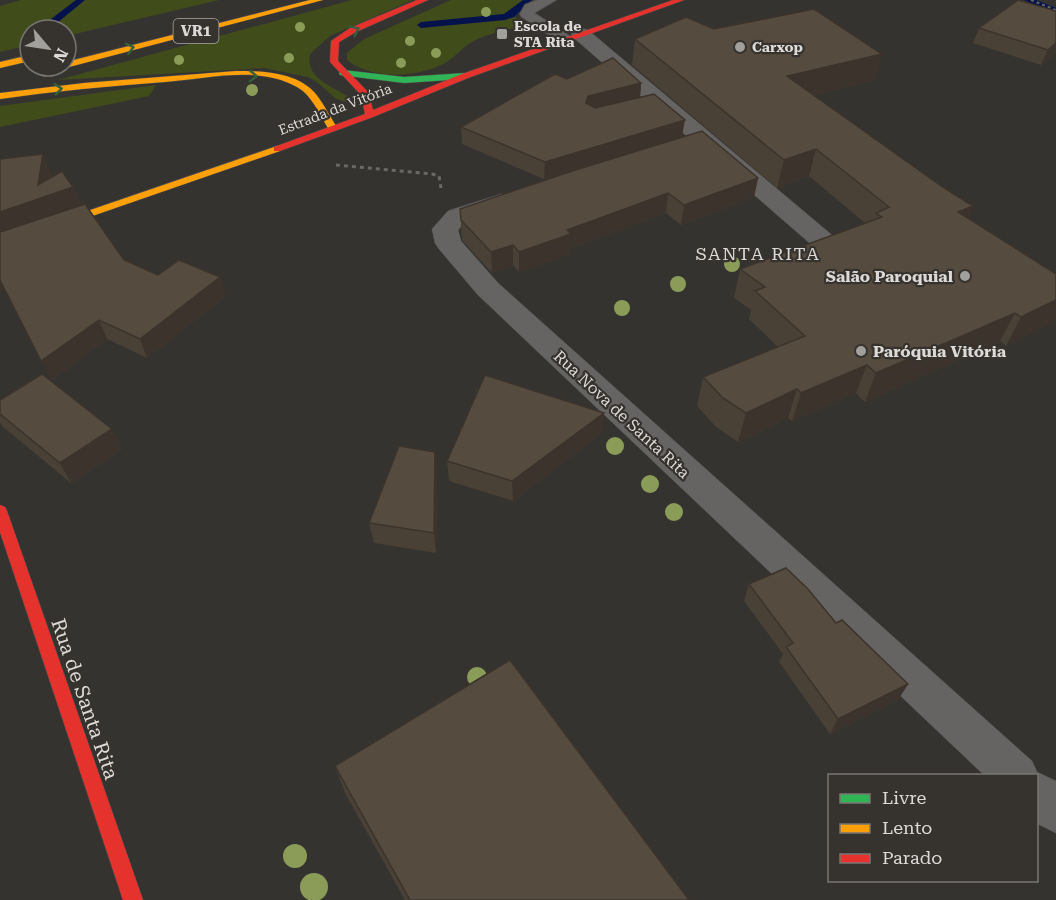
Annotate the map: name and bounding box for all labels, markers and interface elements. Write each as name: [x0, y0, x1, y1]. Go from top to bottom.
north arrow: [18, 18, 78, 78]
place label: Escola de STA Rita: [514, 18, 581, 50]
road number: VR1: [174, 19, 218, 43]
one-way arrow: [348, 26, 359, 38]
marker: Escola de STA Rita: [495, 27, 509, 41]
place label: Carxop: [752, 39, 803, 55]
marker: Carxop: [733, 40, 747, 54]
one-way arrow: [125, 43, 135, 56]
text: N: [49, 45, 72, 65]
one-way arrow: [248, 70, 257, 82]
street label: Estrada da Vitória: [276, 80, 394, 138]
one-way arrow: [54, 83, 63, 96]
district label: SANTA RITA: [696, 243, 820, 264]
place label: Salão Paroquial: [826, 267, 954, 286]
marker: Salão Paroquial: [958, 269, 972, 283]
place label: Paróquia Vitória: [873, 342, 1007, 361]
marker: Paróquia Vitória: [854, 344, 868, 358]
street label: Rua Nova de Santa Rita: [550, 346, 694, 483]
street label: Rua de Santa Rita: [46, 615, 124, 783]
legend: [828, 774, 1038, 882]
text: Livre: [882, 787, 927, 808]
text: Lento: [882, 817, 932, 838]
text: Parado: [882, 847, 942, 868]

